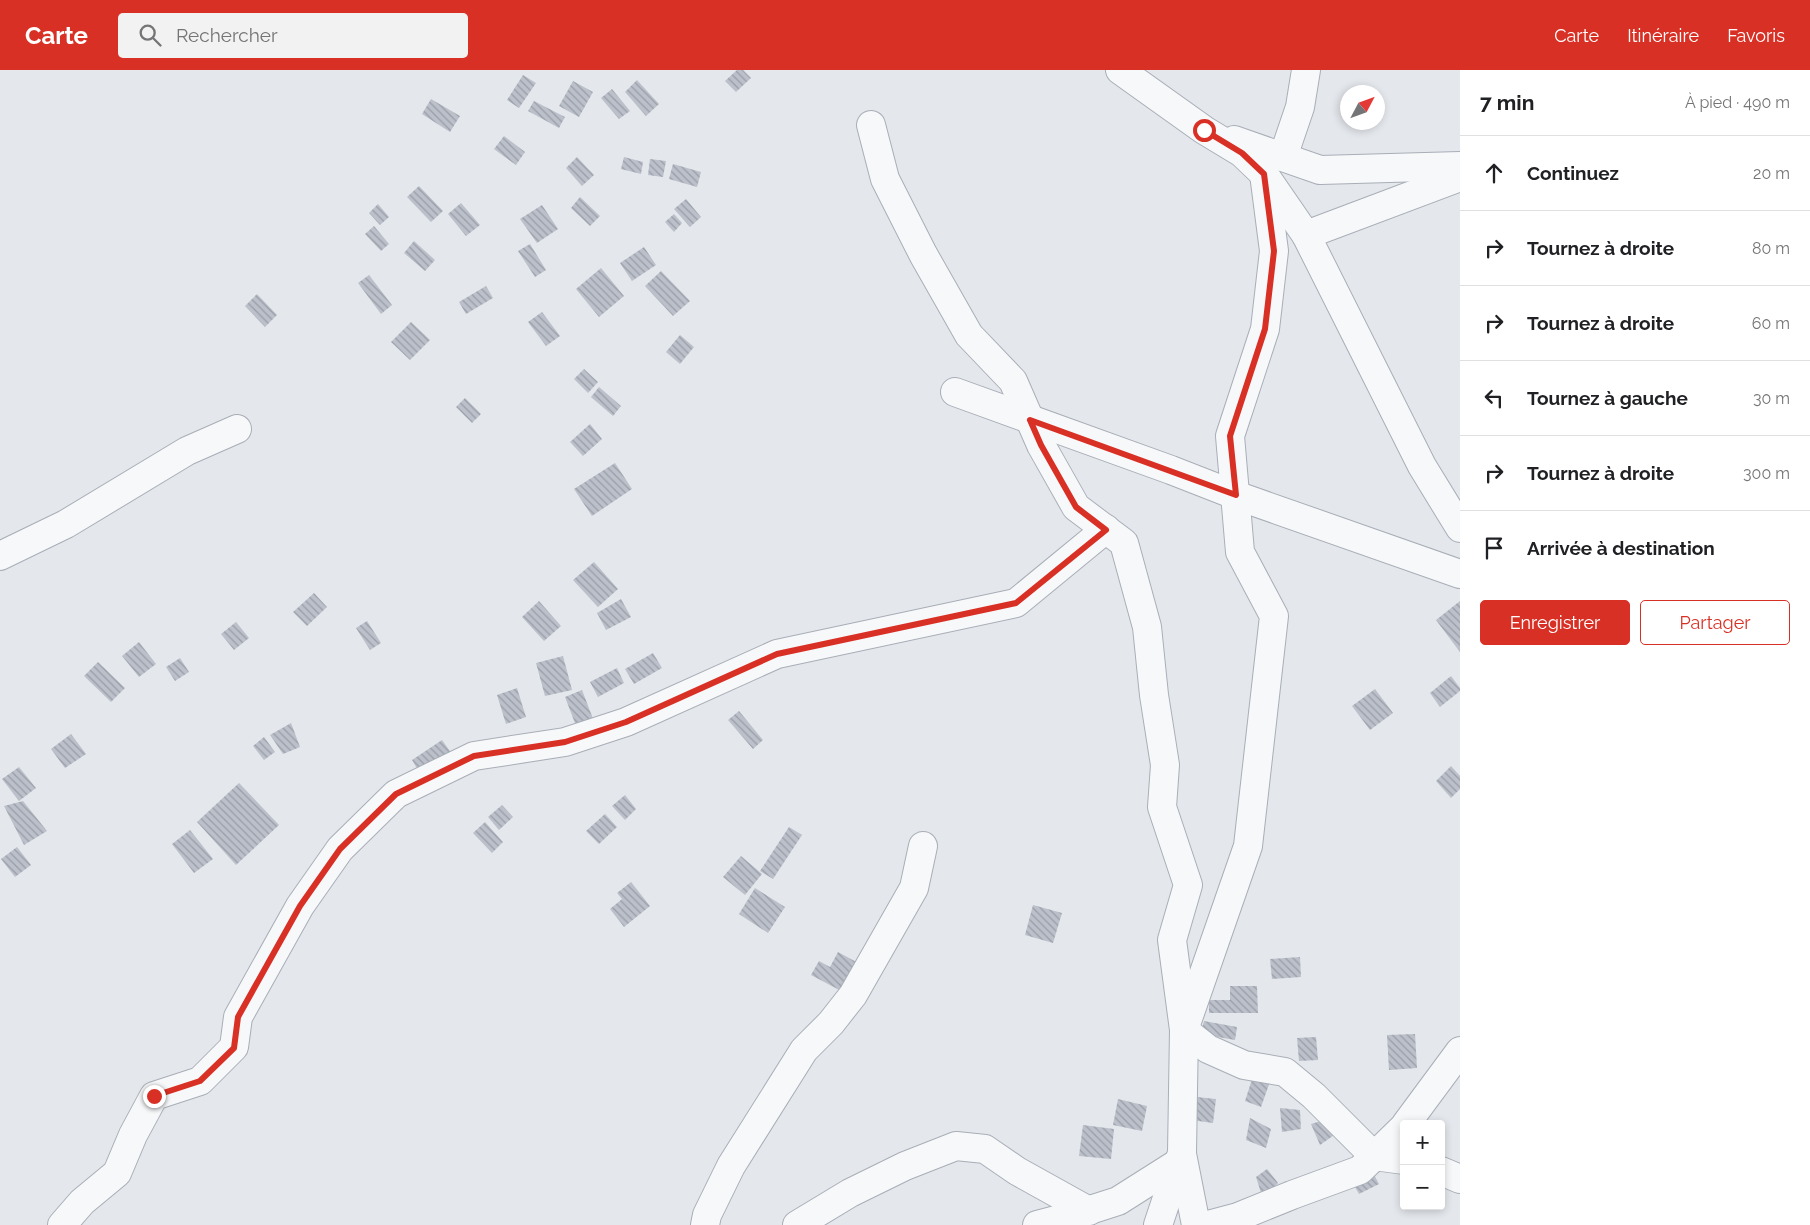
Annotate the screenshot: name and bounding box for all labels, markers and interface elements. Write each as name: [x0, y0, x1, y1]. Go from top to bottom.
search box: [118, 13, 468, 58]
text: Carte: [25, 21, 88, 50]
icon: search: [136, 21, 164, 49]
text: Rechercher: [176, 24, 278, 46]
text: Carte: [1554, 25, 1599, 46]
text: Itinéraire: [1627, 25, 1699, 46]
text: Favoris: [1727, 25, 1785, 46]
north arrow: [1340, 85, 1385, 130]
text: 7 min: [1480, 90, 1534, 115]
text: À pied · 490 m: [1685, 93, 1790, 112]
route start: [1193, 119, 1216, 142]
icon: ahead: [1480, 159, 1508, 187]
text: Continuez: [1527, 162, 1619, 184]
text: 20 m: [1753, 164, 1790, 183]
icon: right: [1480, 234, 1508, 262]
text: Tournez à droite: [1527, 237, 1674, 259]
text: 80 m: [1752, 239, 1790, 258]
icon: right: [1480, 309, 1508, 337]
text: Tournez à droite: [1527, 312, 1674, 334]
text: 60 m: [1752, 314, 1790, 333]
icon: left: [1480, 384, 1508, 412]
text: Tournez à gauche: [1527, 387, 1688, 409]
text: 30 m: [1753, 389, 1790, 408]
icon: right: [1480, 459, 1508, 487]
text: Tournez à droite: [1527, 462, 1674, 484]
text: 300 m: [1743, 464, 1790, 483]
icon: arrive: [1480, 534, 1508, 562]
text: Arrivée à destination: [1527, 537, 1715, 559]
button: Enregistrer: [1480, 600, 1630, 645]
button: Partager: [1640, 600, 1790, 645]
route end: [143, 1085, 166, 1108]
map controls: [1400, 1120, 1445, 1210]
button: +: [1400, 1120, 1445, 1165]
button: −: [1400, 1165, 1445, 1210]

